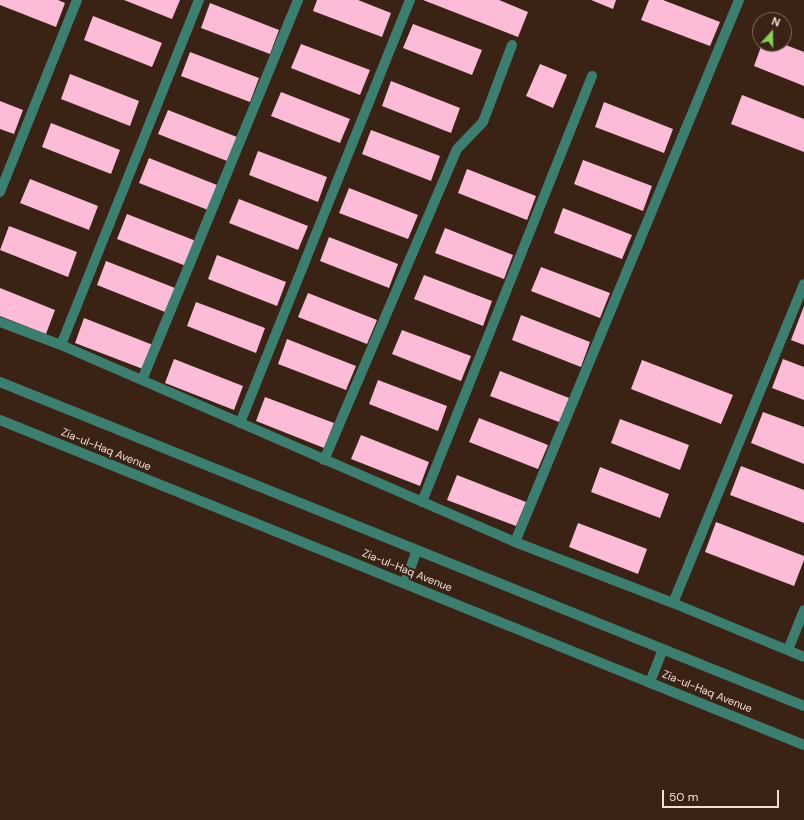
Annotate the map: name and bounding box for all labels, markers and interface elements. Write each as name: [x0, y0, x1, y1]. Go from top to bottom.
north arrow: [752, 12, 792, 52]
text: N: [770, 14, 782, 30]
street label: Zia-ul-Haq Avenue: [59, 426, 153, 474]
street label: Zia-ul-Haq Avenue: [360, 547, 454, 595]
street label: Zia-ul-Haq Avenue: [660, 668, 754, 716]
scale bar: [664, 782, 781, 808]
text: 50 m: [669, 789, 698, 805]

